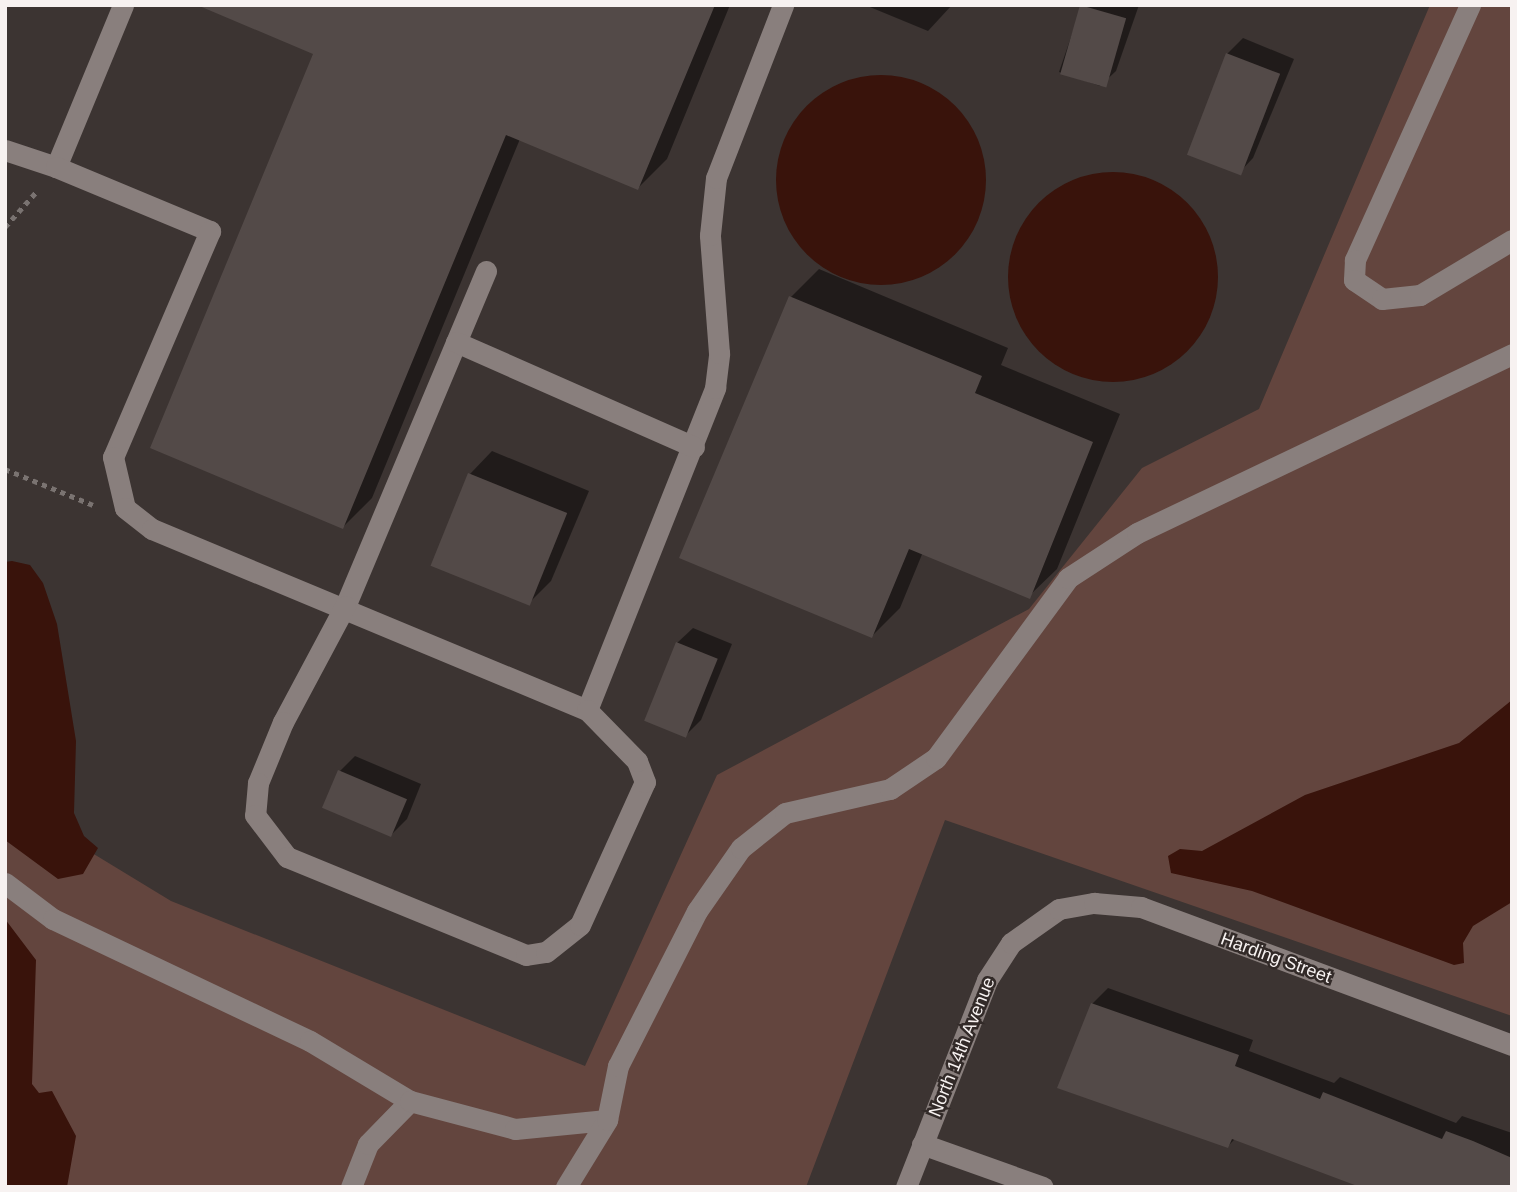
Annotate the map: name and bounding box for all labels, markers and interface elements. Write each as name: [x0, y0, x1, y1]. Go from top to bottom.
street label: Harding Street: [1218, 928, 1334, 988]
street label: North 14th Avenue: [924, 974, 1000, 1120]

